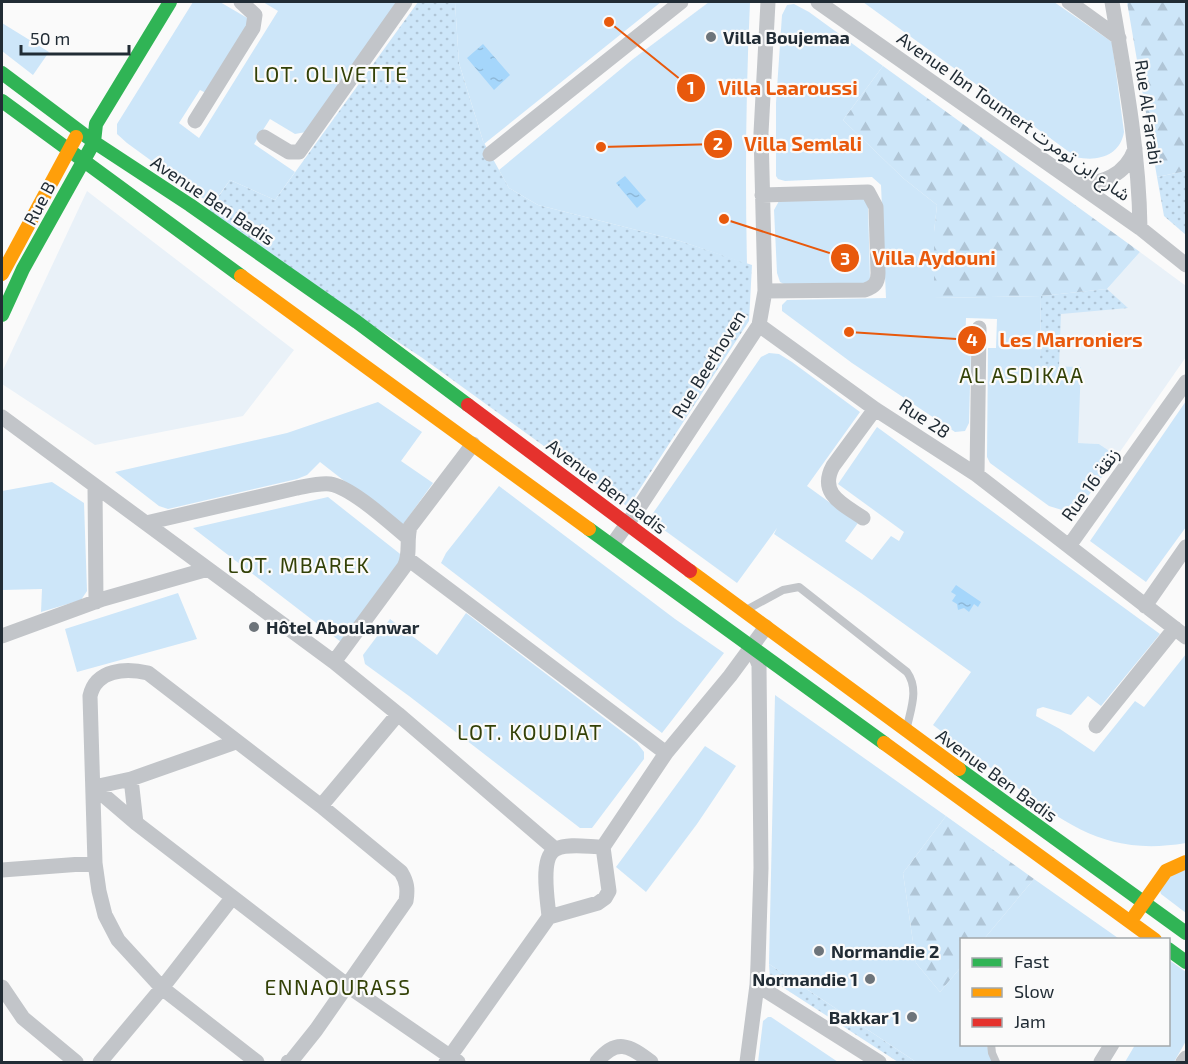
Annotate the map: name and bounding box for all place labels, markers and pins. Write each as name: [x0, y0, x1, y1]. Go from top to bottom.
place label: Villa Boujemaa: [723, 26, 850, 48]
marker: Villa Boujemaa: [704, 30, 718, 44]
callout: Villa Laaroussi: [676, 69, 870, 107]
callout: Villa Semlali: [703, 125, 874, 163]
callout: Villa Aydouni: [830, 239, 1008, 277]
callout: Les Marroniers: [957, 321, 1155, 359]
place label: Hôtel Aboulanwar: [266, 616, 420, 638]
marker: Hôtel Aboulanwar: [247, 620, 261, 634]
place label: Normandie 2: [831, 940, 939, 962]
marker: Normandie 2: [812, 944, 826, 958]
place label: Normandie 1: [752, 968, 858, 990]
marker: Normandie 1: [863, 972, 877, 986]
place label: Bakkar 1: [829, 1006, 900, 1028]
marker: Bakkar 1: [905, 1010, 919, 1024]

